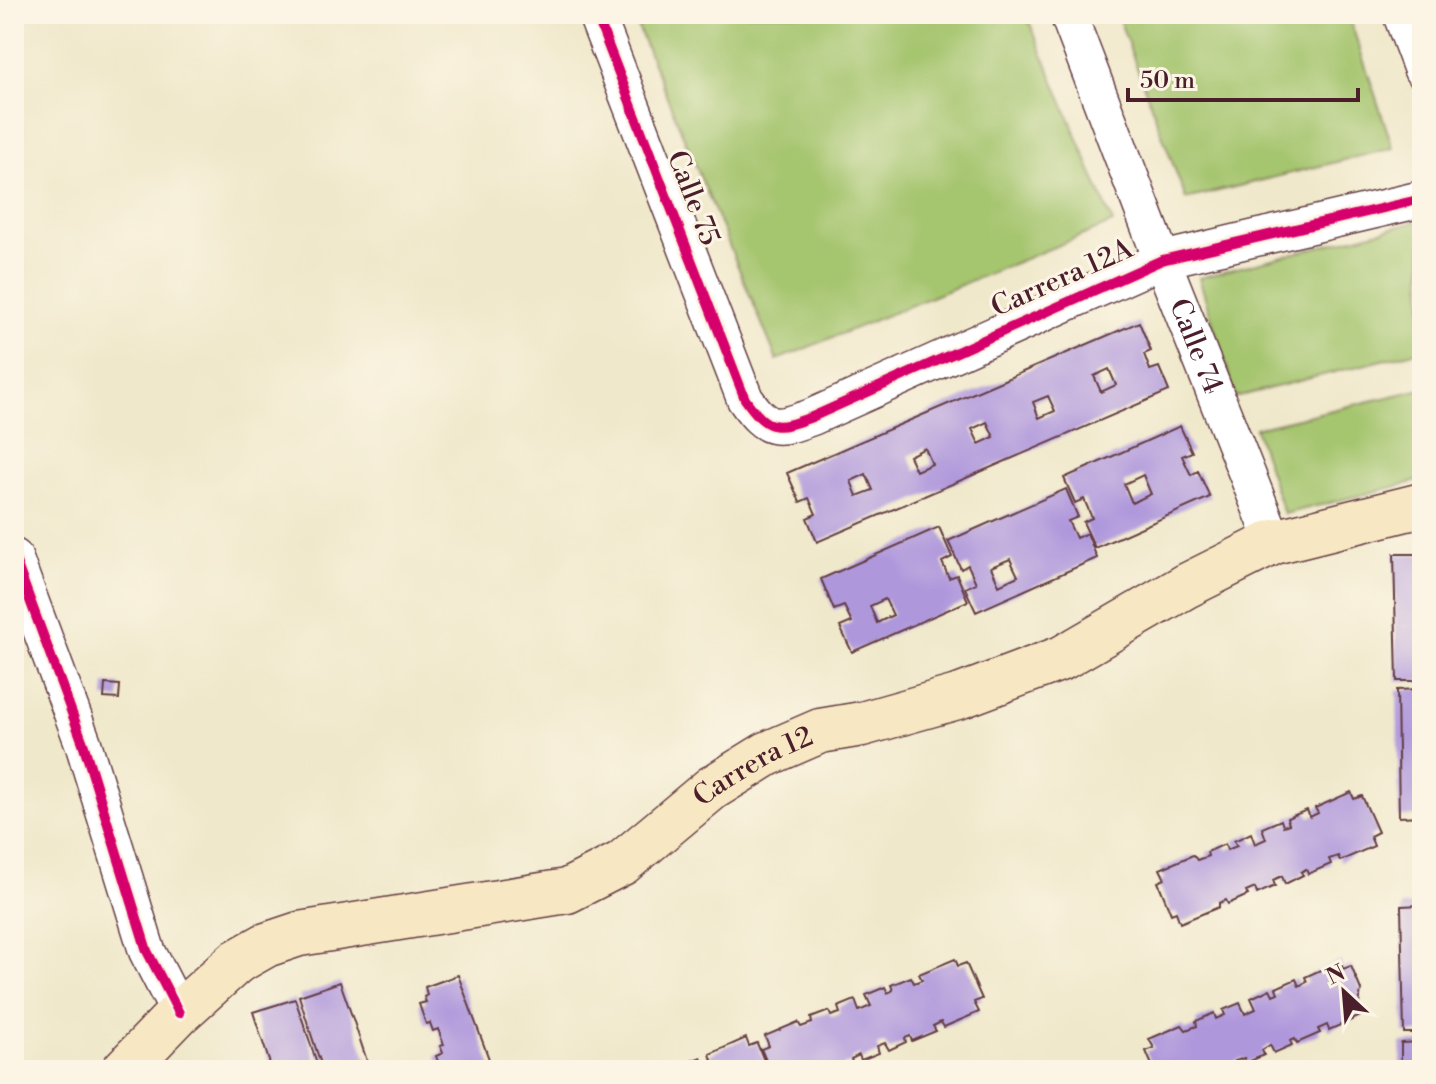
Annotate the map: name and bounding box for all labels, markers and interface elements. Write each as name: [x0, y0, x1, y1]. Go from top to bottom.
scale bar: [1128, 52, 1358, 102]
text: 50 m: [1140, 66, 1195, 96]
street label: Calle 75: [659, 146, 727, 250]
street label: Carrera 12A: [986, 231, 1139, 325]
street label: Calle 74: [1162, 294, 1231, 399]
street label: Carrera 12: [686, 719, 818, 814]
north arrow: [1304, 952, 1384, 1032]
text: N: [1322, 959, 1350, 991]

